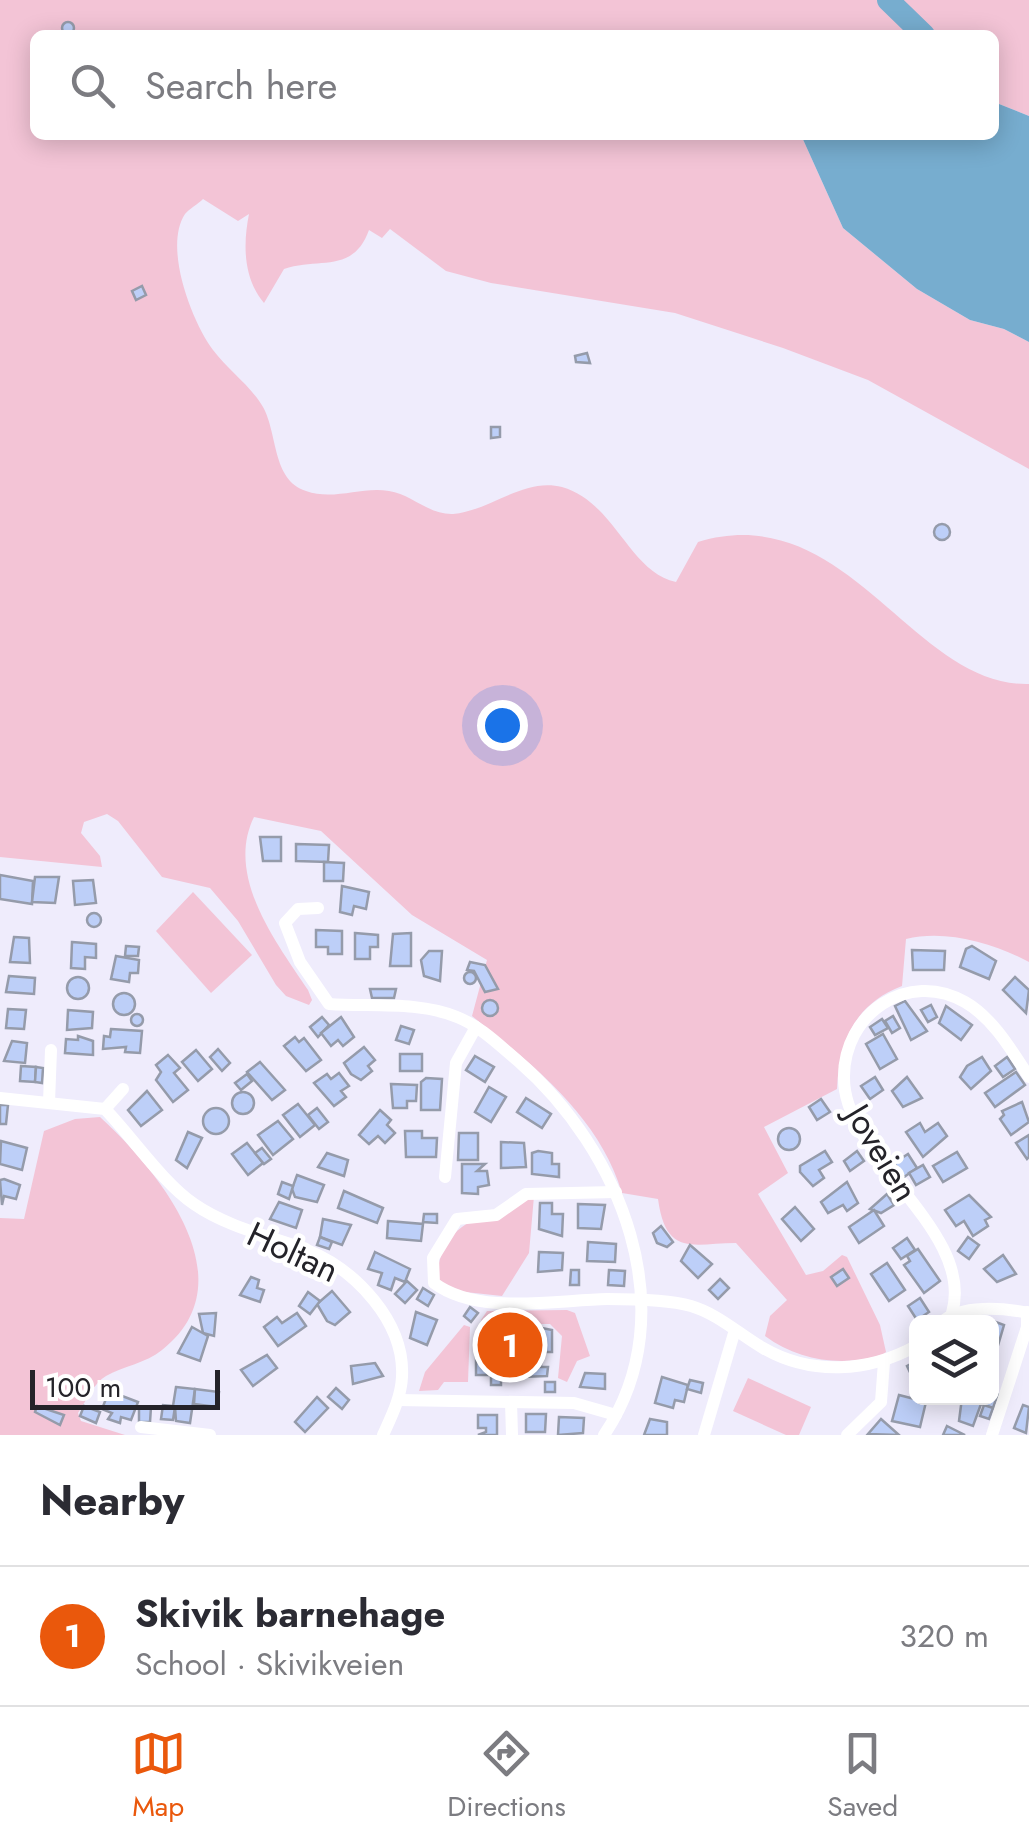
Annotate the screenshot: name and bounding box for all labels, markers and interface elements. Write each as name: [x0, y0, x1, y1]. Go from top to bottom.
search box: [30, 30, 999, 140]
icon: search: [65, 58, 120, 113]
text: Search here: [145, 58, 337, 113]
your location: [477, 700, 528, 751]
street label: Joveien: [831, 1092, 931, 1211]
street label: Holtan: [239, 1209, 347, 1295]
pin: 1: [478, 1308, 542, 1382]
map controls: [909, 1315, 999, 1405]
button: layers: [909, 1315, 999, 1405]
scale bar: [30, 1365, 220, 1410]
text: 100 m: [45, 1367, 121, 1408]
text: Nearby: [40, 1470, 184, 1531]
text: Skivik barnehage: [135, 1586, 445, 1641]
text: 1: [64, 1613, 81, 1659]
text: 320 m: [900, 1613, 989, 1659]
text: School · Skivikveien: [135, 1641, 404, 1687]
tab: Map: [131, 1726, 186, 1827]
tab: Directions: [447, 1726, 566, 1827]
tab: Saved: [827, 1726, 898, 1827]

